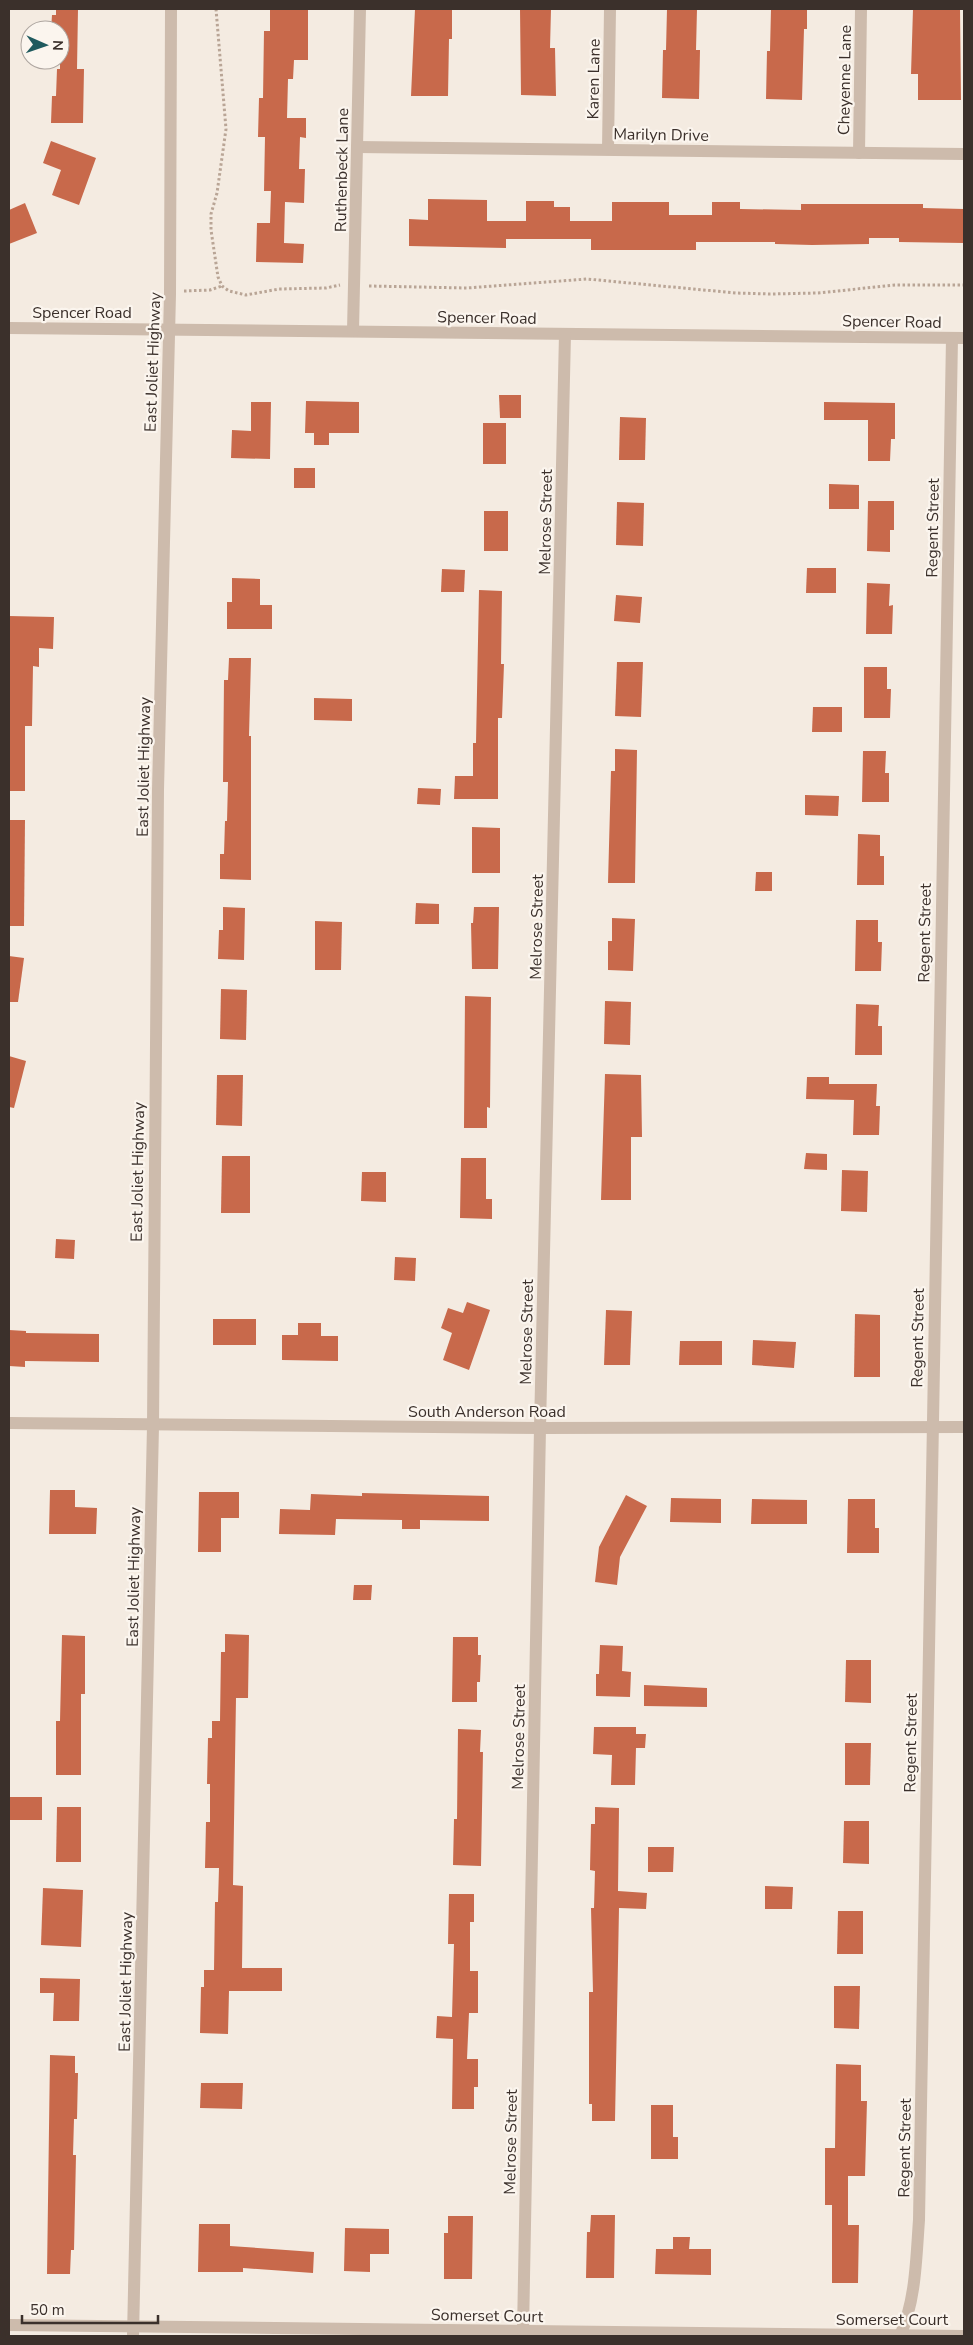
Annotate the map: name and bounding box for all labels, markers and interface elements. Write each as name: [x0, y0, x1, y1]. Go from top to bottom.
north arrow: [20, 20, 70, 70]
street label: Cheyenne Lane: [833, 25, 857, 135]
street label: Karen Lane: [582, 39, 606, 120]
text: N: [48, 40, 67, 51]
street label: Ruthenbeck Lane: [330, 108, 354, 232]
street label: Marilyn Drive: [613, 123, 709, 147]
street label: East Joliet Highway: [140, 291, 166, 432]
street label: Spencer Road: [32, 302, 132, 324]
street label: Spencer Road: [437, 306, 537, 330]
street label: Spencer Road: [842, 310, 942, 334]
street label: Melrose Street: [534, 469, 558, 575]
street label: Regent Street: [921, 478, 945, 578]
street label: East Joliet Highway: [132, 696, 156, 837]
street label: Melrose Street: [525, 874, 549, 980]
street label: Regent Street: [913, 883, 937, 983]
street label: East Joliet Highway: [126, 1101, 150, 1242]
street label: Melrose Street: [515, 1279, 539, 1385]
street label: Regent Street: [906, 1288, 930, 1388]
street label: South Anderson Road: [408, 1401, 566, 1423]
street label: East Joliet Highway: [122, 1506, 146, 1647]
street label: Melrose Street: [507, 1684, 531, 1790]
street label: Regent Street: [899, 1693, 923, 1793]
street label: East Joliet Highway: [114, 1911, 138, 2052]
street label: Melrose Street: [499, 2089, 523, 2195]
street label: Regent Street: [893, 2098, 917, 2198]
scale bar: [22, 2292, 159, 2324]
text: 50 m: [30, 2300, 65, 2320]
street label: Somerset Court: [431, 2304, 544, 2328]
street label: Somerset Court: [836, 2309, 949, 2331]

